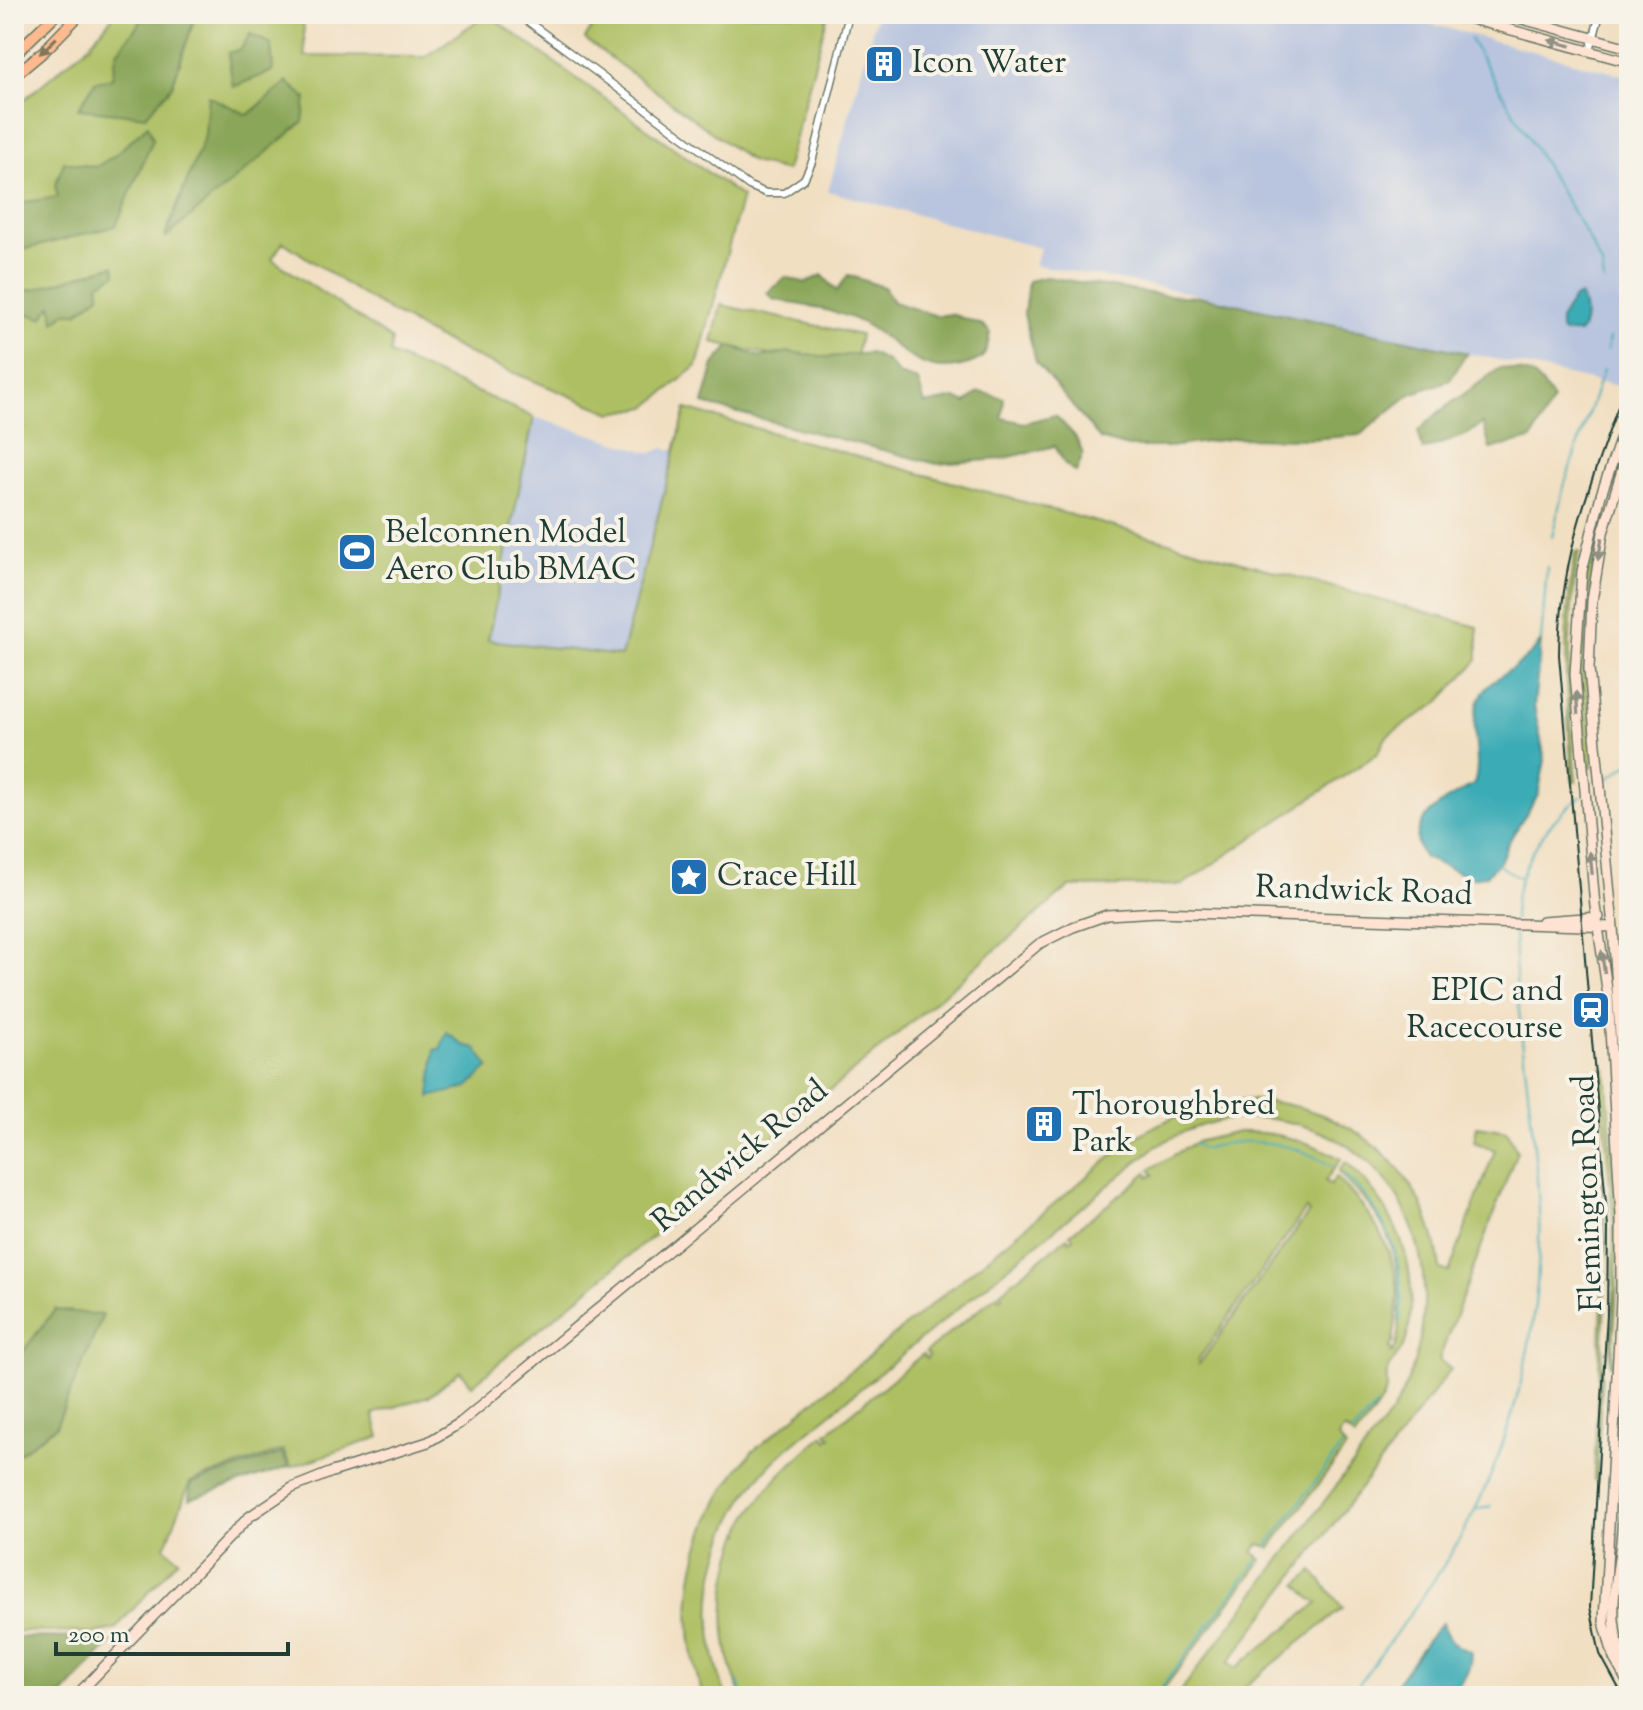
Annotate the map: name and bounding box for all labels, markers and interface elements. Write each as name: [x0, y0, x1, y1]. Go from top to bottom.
one-way arrow: [1547, 36, 1571, 49]
one-way arrow: [39, 37, 58, 55]
place label: Icon Water: [912, 41, 1066, 87]
building icon: Icon Water: [863, 43, 905, 85]
place label: Belconnen Model Aero Club BMAC: [385, 511, 637, 594]
sports icon: Belconnen Model Aero Club BMAC: [336, 531, 378, 573]
one-way arrow: [1593, 537, 1606, 562]
one-way arrow: [1570, 690, 1583, 715]
one-way arrow: [1584, 850, 1597, 875]
place label: Crace Hill: [717, 854, 857, 900]
place icon: Crace Hill: [668, 856, 710, 898]
street label: Randwick Road: [1255, 865, 1473, 919]
one-way arrow: [1596, 949, 1609, 974]
place label: EPIC and Racecourse: [1406, 969, 1563, 1052]
station icon: EPIC and Racecourse: [1570, 989, 1612, 1031]
street label: Randwick Road: [643, 1069, 839, 1245]
street label: Flemington Road: [1562, 1074, 1616, 1312]
place label: Thoroughbred Park: [1072, 1083, 1275, 1166]
building icon: Thoroughbred Park: [1023, 1103, 1065, 1145]
scale bar: [56, 1606, 288, 1656]
text: 200 m: [68, 1619, 130, 1653]

